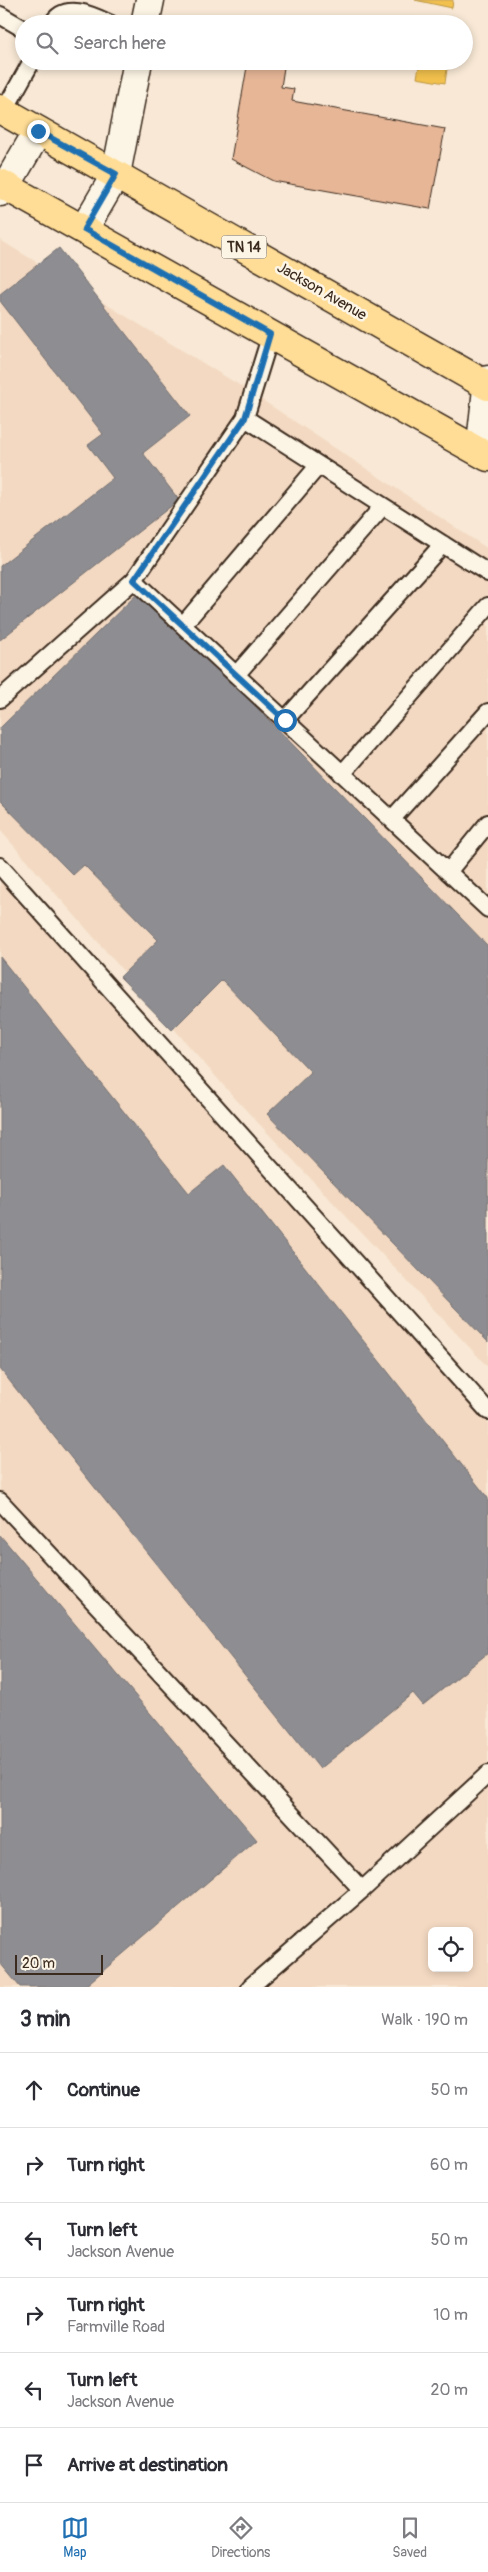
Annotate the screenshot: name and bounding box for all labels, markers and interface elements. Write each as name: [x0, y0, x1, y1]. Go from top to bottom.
search box: [15, 15, 473, 70]
icon: search: [33, 29, 61, 57]
text: Search here: [73, 31, 166, 55]
route end: [27, 120, 50, 143]
road number: TN 14: [222, 236, 266, 258]
street label: Jackson Avenue: [273, 258, 371, 325]
route start: [274, 709, 297, 732]
map controls: [428, 1927, 473, 1972]
button: locate: [428, 1927, 473, 1972]
scale bar: [15, 1952, 102, 1975]
text: 20 m: [22, 1955, 55, 1972]
text: 3 min: [20, 2006, 70, 2033]
text: Walk · 190 m: [381, 2010, 468, 2030]
icon: ahead: [20, 2076, 48, 2104]
text: Continue: [67, 2078, 140, 2102]
text: 50 m: [431, 2080, 468, 2100]
icon: right: [20, 2151, 48, 2179]
text: Turn right: [67, 2153, 145, 2177]
text: 60 m: [430, 2155, 468, 2175]
text: Turn left: [67, 2218, 137, 2242]
icon: left: [20, 2226, 48, 2254]
text: 50 m: [431, 2230, 468, 2250]
text: Jackson Avenue: [67, 2242, 174, 2262]
text: Turn right: [67, 2293, 145, 2317]
icon: right: [20, 2301, 48, 2329]
text: 10 m: [433, 2305, 468, 2325]
text: Farmville Road: [67, 2317, 165, 2337]
text: Turn left: [67, 2368, 137, 2392]
icon: left: [20, 2376, 48, 2404]
text: 20 m: [430, 2380, 468, 2400]
text: Jackson Avenue: [67, 2392, 174, 2412]
icon: arrive: [20, 2451, 48, 2479]
text: Arrive at destination: [67, 2453, 228, 2477]
tab: Map: [61, 2514, 89, 2561]
tab: Directions: [211, 2514, 270, 2561]
tab: Saved: [392, 2514, 427, 2561]

